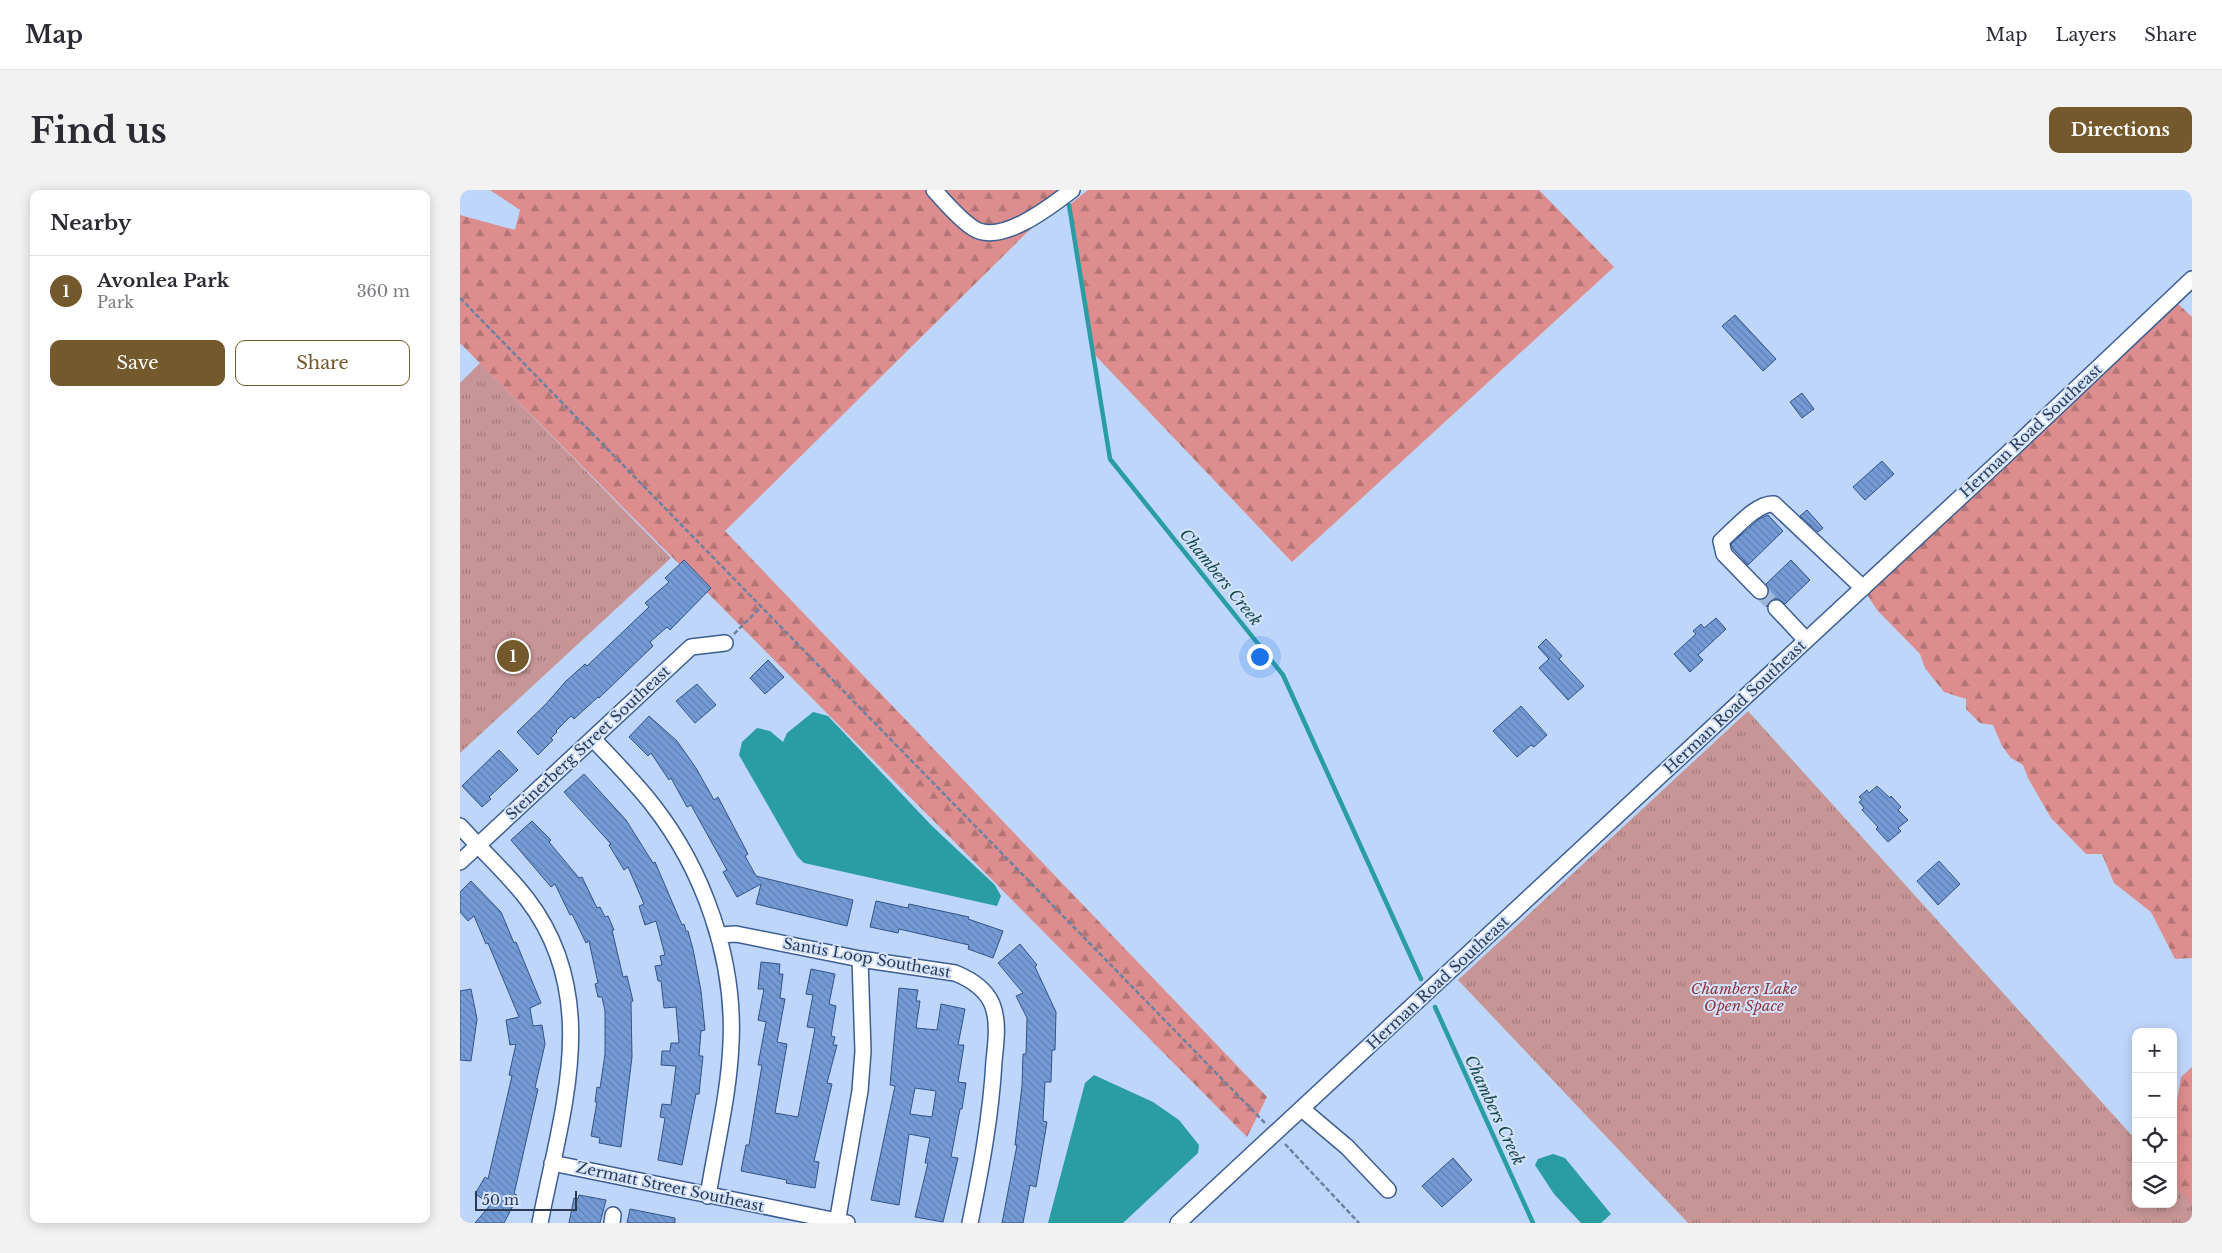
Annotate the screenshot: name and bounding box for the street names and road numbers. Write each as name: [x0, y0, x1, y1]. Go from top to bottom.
street label: Herman Road Southeast: [1956, 360, 2106, 501]
street label: Herman Road Southeast: [1660, 636, 1810, 777]
street label: Steinerberg Street Southeast: [501, 661, 674, 824]
street label: Herman Road Southeast: [1363, 912, 1513, 1053]
street label: Santis Loop Southeast: [782, 933, 953, 982]
street label: Zermatt Street Southeast: [574, 1157, 766, 1216]

